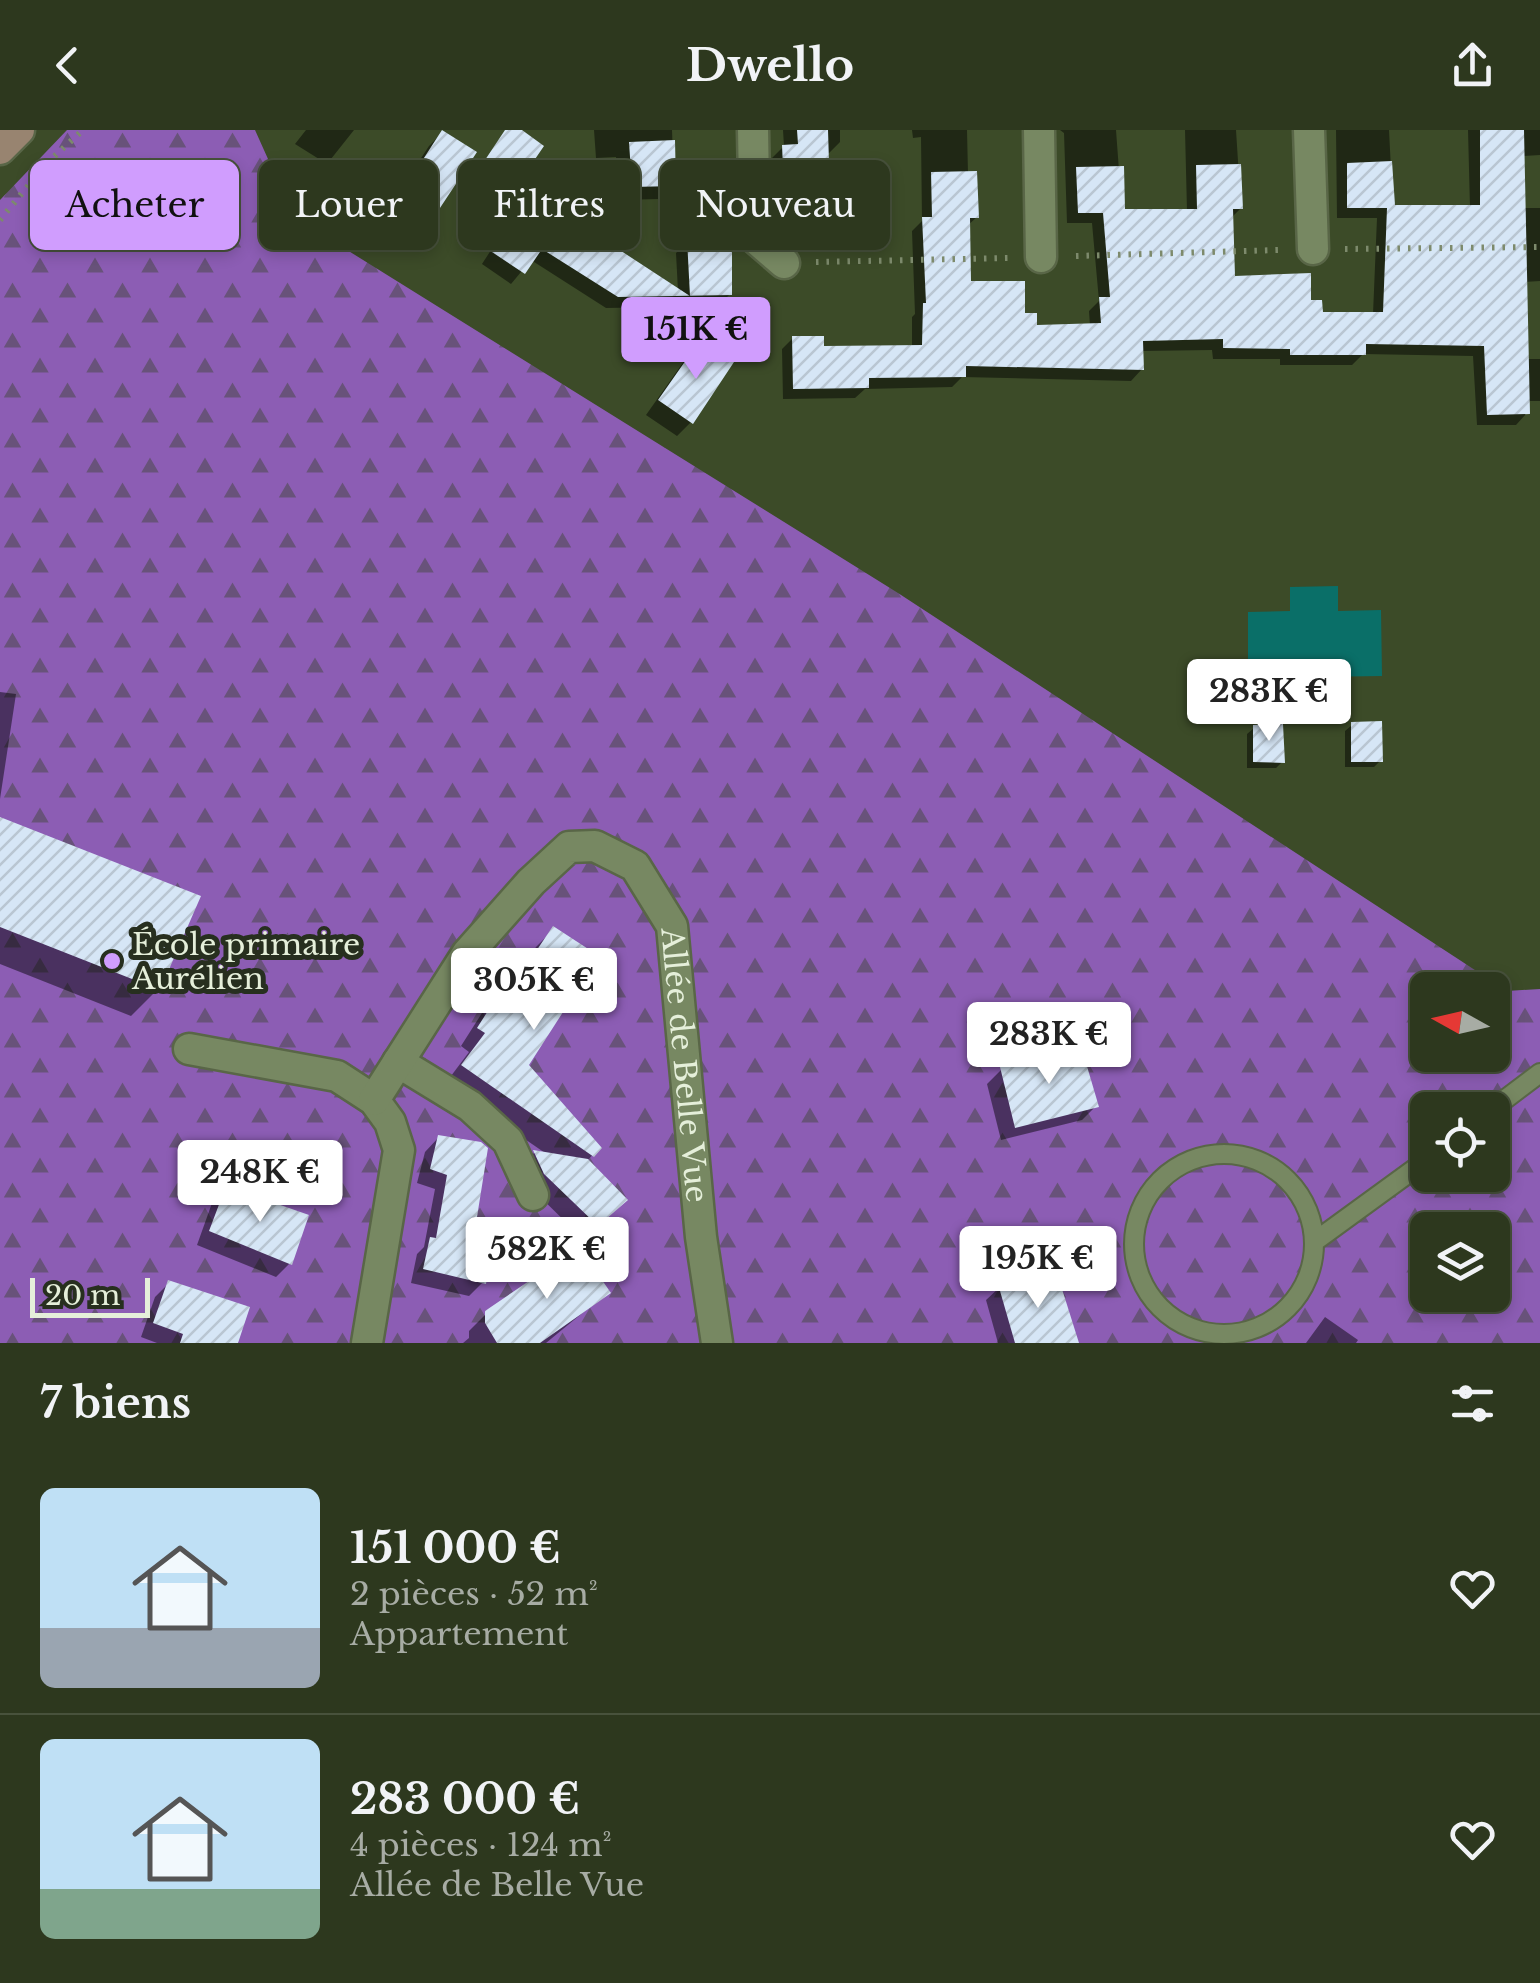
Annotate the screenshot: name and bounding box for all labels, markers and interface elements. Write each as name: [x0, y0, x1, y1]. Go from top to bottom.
text: Dwello: [686, 37, 854, 93]
icon: back: [40, 38, 95, 93]
icon: share: [1445, 38, 1500, 93]
chip: Acheter: [30, 160, 239, 250]
chip: Louer: [259, 160, 438, 250]
chip: Filtres: [458, 160, 640, 250]
chip: Nouveau: [660, 160, 890, 250]
pin: 151K €: [615, 297, 777, 382]
text: 151K €: [643, 309, 749, 349]
pin: 283K €: [1188, 659, 1350, 744]
text: 283K €: [1209, 671, 1329, 711]
street label: Allée de Belle Vue: [654, 925, 716, 1204]
place label: École primaire Aurélien: [131, 926, 360, 997]
pin: 305K €: [453, 948, 615, 1033]
marker: École primaire Aurélien: [101, 950, 123, 972]
text: 305K €: [473, 960, 595, 1000]
north arrow: [1410, 972, 1510, 1072]
map controls: [1410, 972, 1510, 1312]
pin: 283K €: [968, 1002, 1130, 1087]
text: 283K €: [989, 1014, 1109, 1054]
button: locate: [1410, 1092, 1510, 1192]
pin: 248K €: [179, 1140, 341, 1225]
text: 248K €: [200, 1152, 320, 1192]
button: layers: [1410, 1212, 1510, 1312]
pin: 582K €: [466, 1217, 628, 1302]
pin: 195K €: [957, 1226, 1119, 1311]
text: 582K €: [488, 1229, 606, 1269]
text: 195K €: [981, 1238, 1095, 1278]
scale bar: [30, 1273, 150, 1318]
text: 20 m: [45, 1278, 120, 1313]
icon: filters: [1445, 1376, 1500, 1431]
text: 7 biens: [40, 1377, 191, 1429]
text: 151 000 €: [350, 1522, 561, 1574]
icon: home: [120, 1528, 240, 1648]
icon: heart: [1445, 1561, 1500, 1616]
text: 2 pièces · 52 m²: [350, 1574, 598, 1614]
text: Appartement: [350, 1614, 568, 1654]
text: 283 000 €: [350, 1773, 580, 1825]
icon: home: [120, 1779, 240, 1899]
icon: heart: [1445, 1812, 1500, 1867]
text: 4 pièces · 124 m²: [350, 1825, 612, 1865]
text: Allée de Belle Vue: [350, 1865, 644, 1905]

